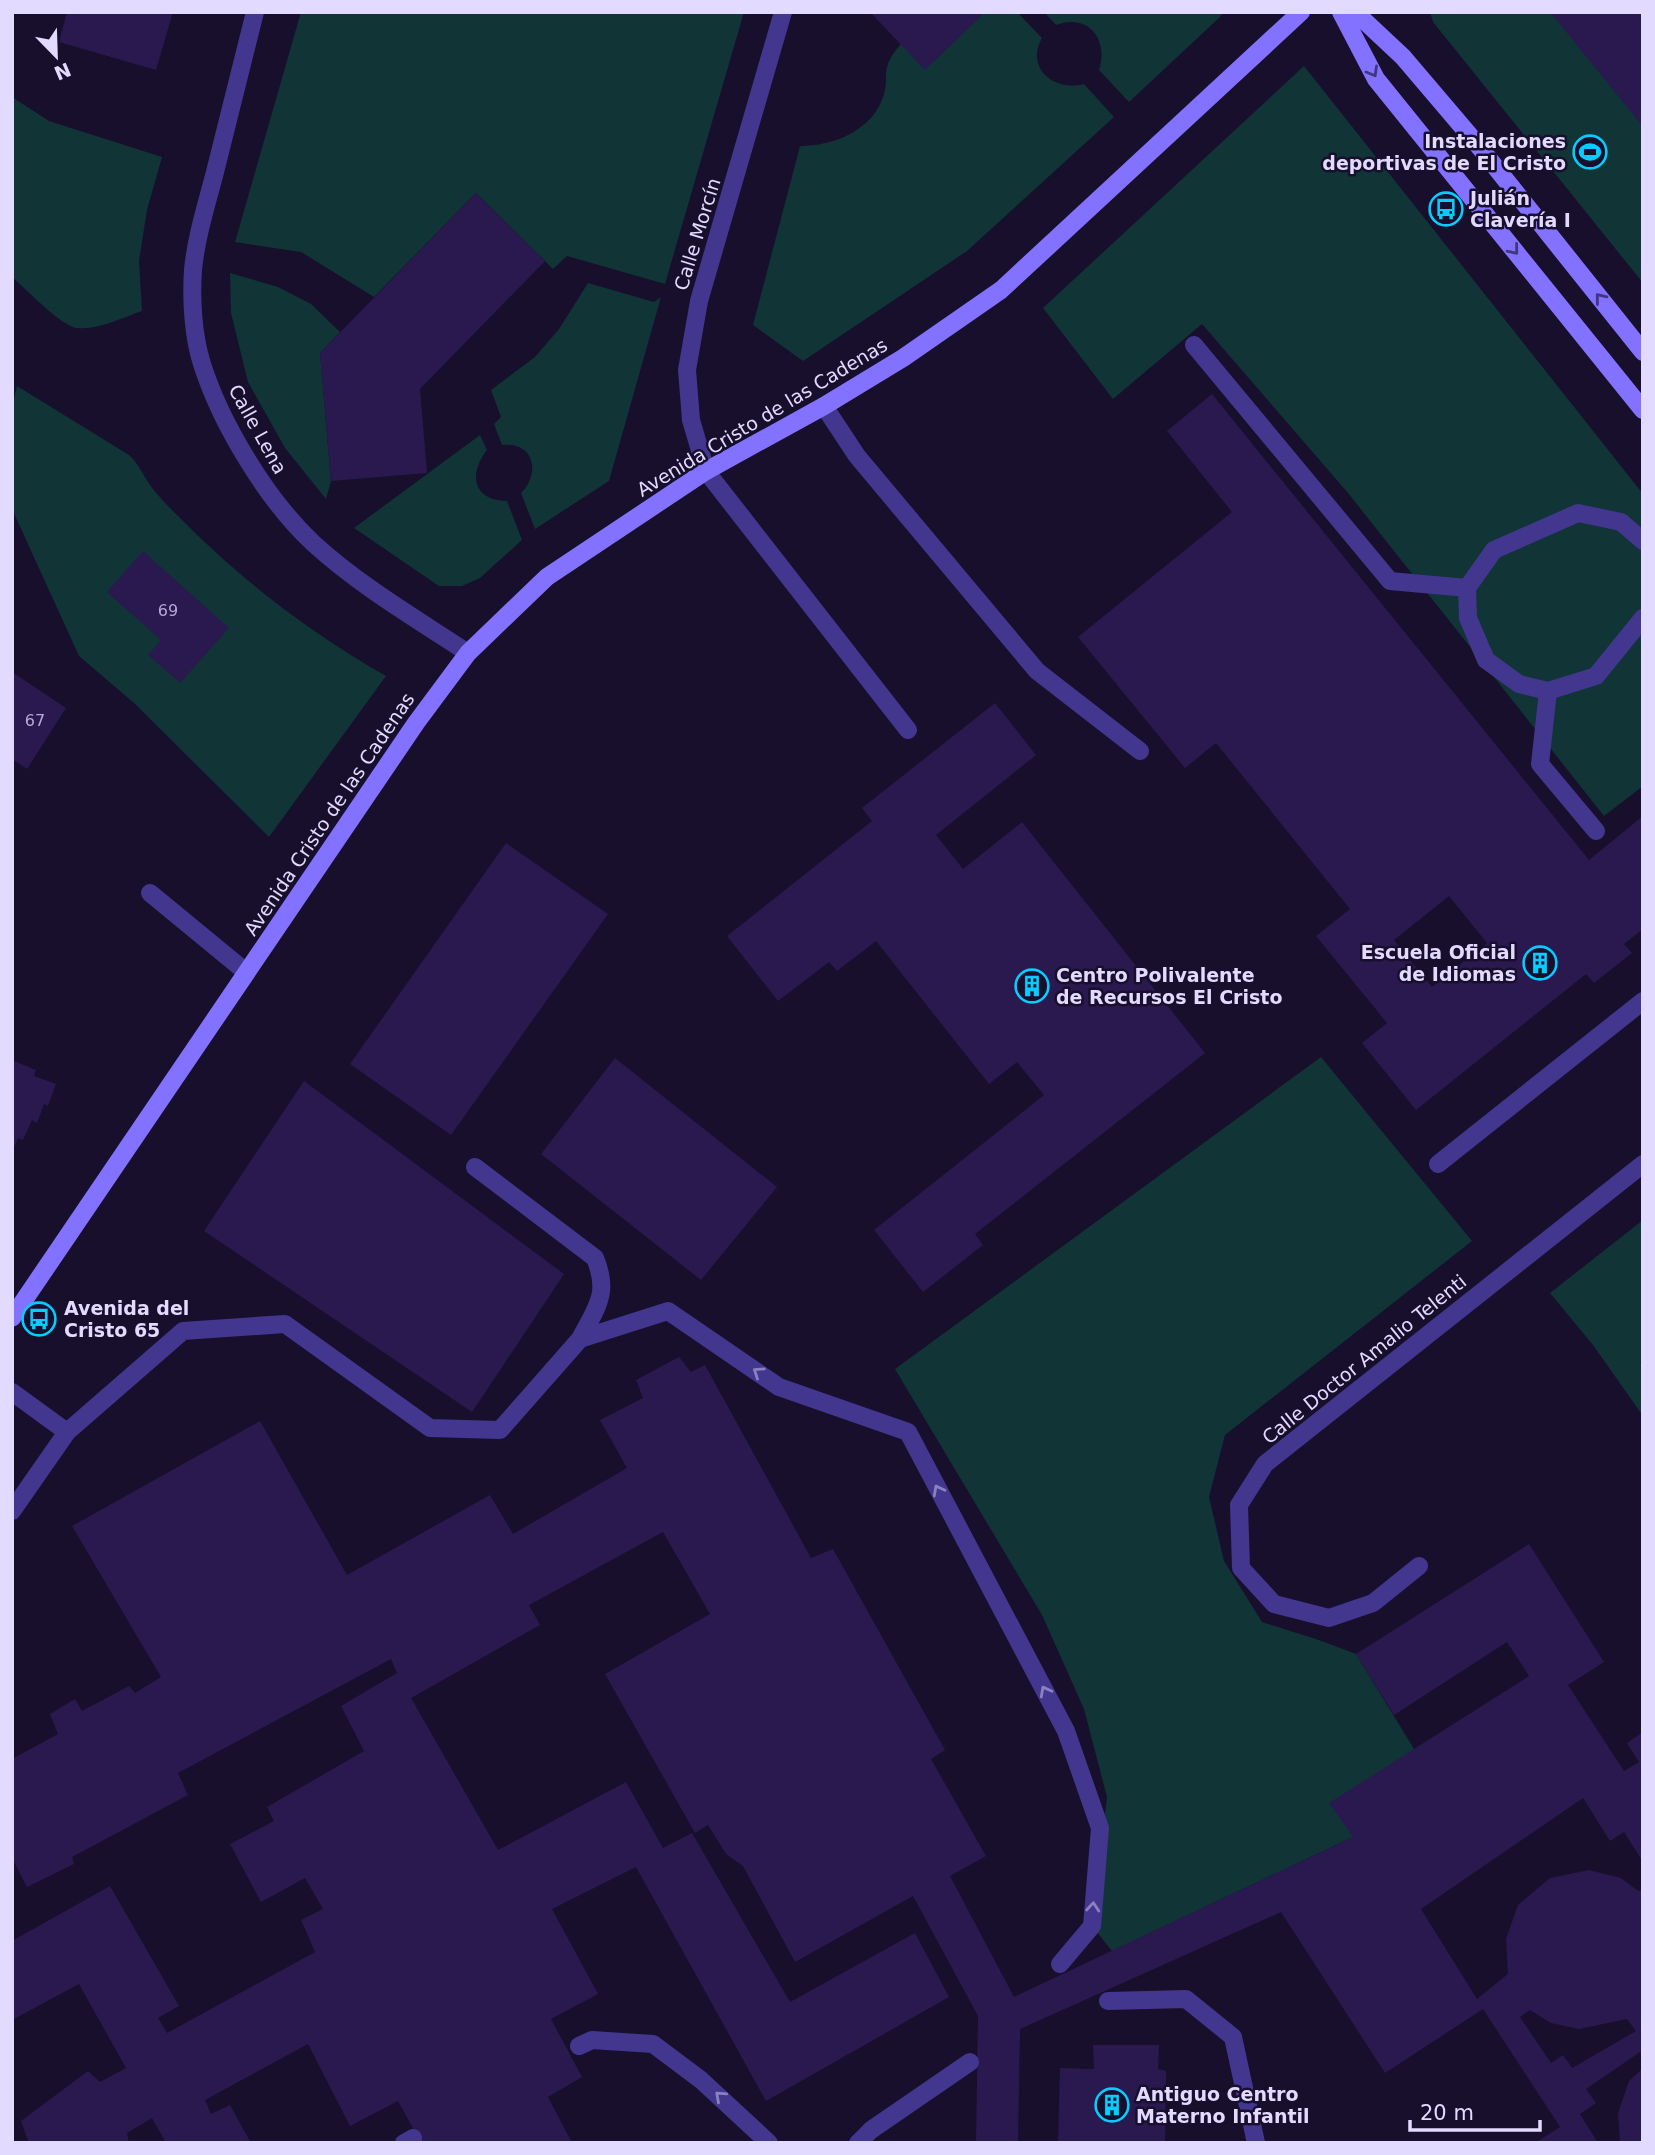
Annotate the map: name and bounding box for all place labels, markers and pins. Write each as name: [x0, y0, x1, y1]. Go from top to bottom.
place label: Instalaciones deportivas de El Cristo: [1322, 130, 1566, 174]
sports icon: Instalaciones deportivas de El Cristo: [1571, 133, 1609, 171]
place label: Julián Clavería I: [1468, 187, 1571, 231]
bus stop icon: Julián Clavería I: [1427, 190, 1465, 228]
place label: Escuela Oficial de Idiomas: [1361, 941, 1516, 985]
building icon: Escuela Oficial de Idiomas: [1521, 944, 1559, 982]
place label: Centro Polivalente de Recursos El Cristo: [1056, 964, 1282, 1008]
building icon: Centro Polivalente de Recursos El Cristo: [1013, 967, 1051, 1005]
place label: Avenida del Cristo 65: [64, 1297, 189, 1341]
bus stop icon: Avenida del Cristo 65: [20, 1300, 58, 1338]
place label: Antiguo Centro Materno Infantil: [1136, 2083, 1310, 2127]
building icon: Antiguo Centro Materno Infantil: [1093, 2086, 1131, 2124]

